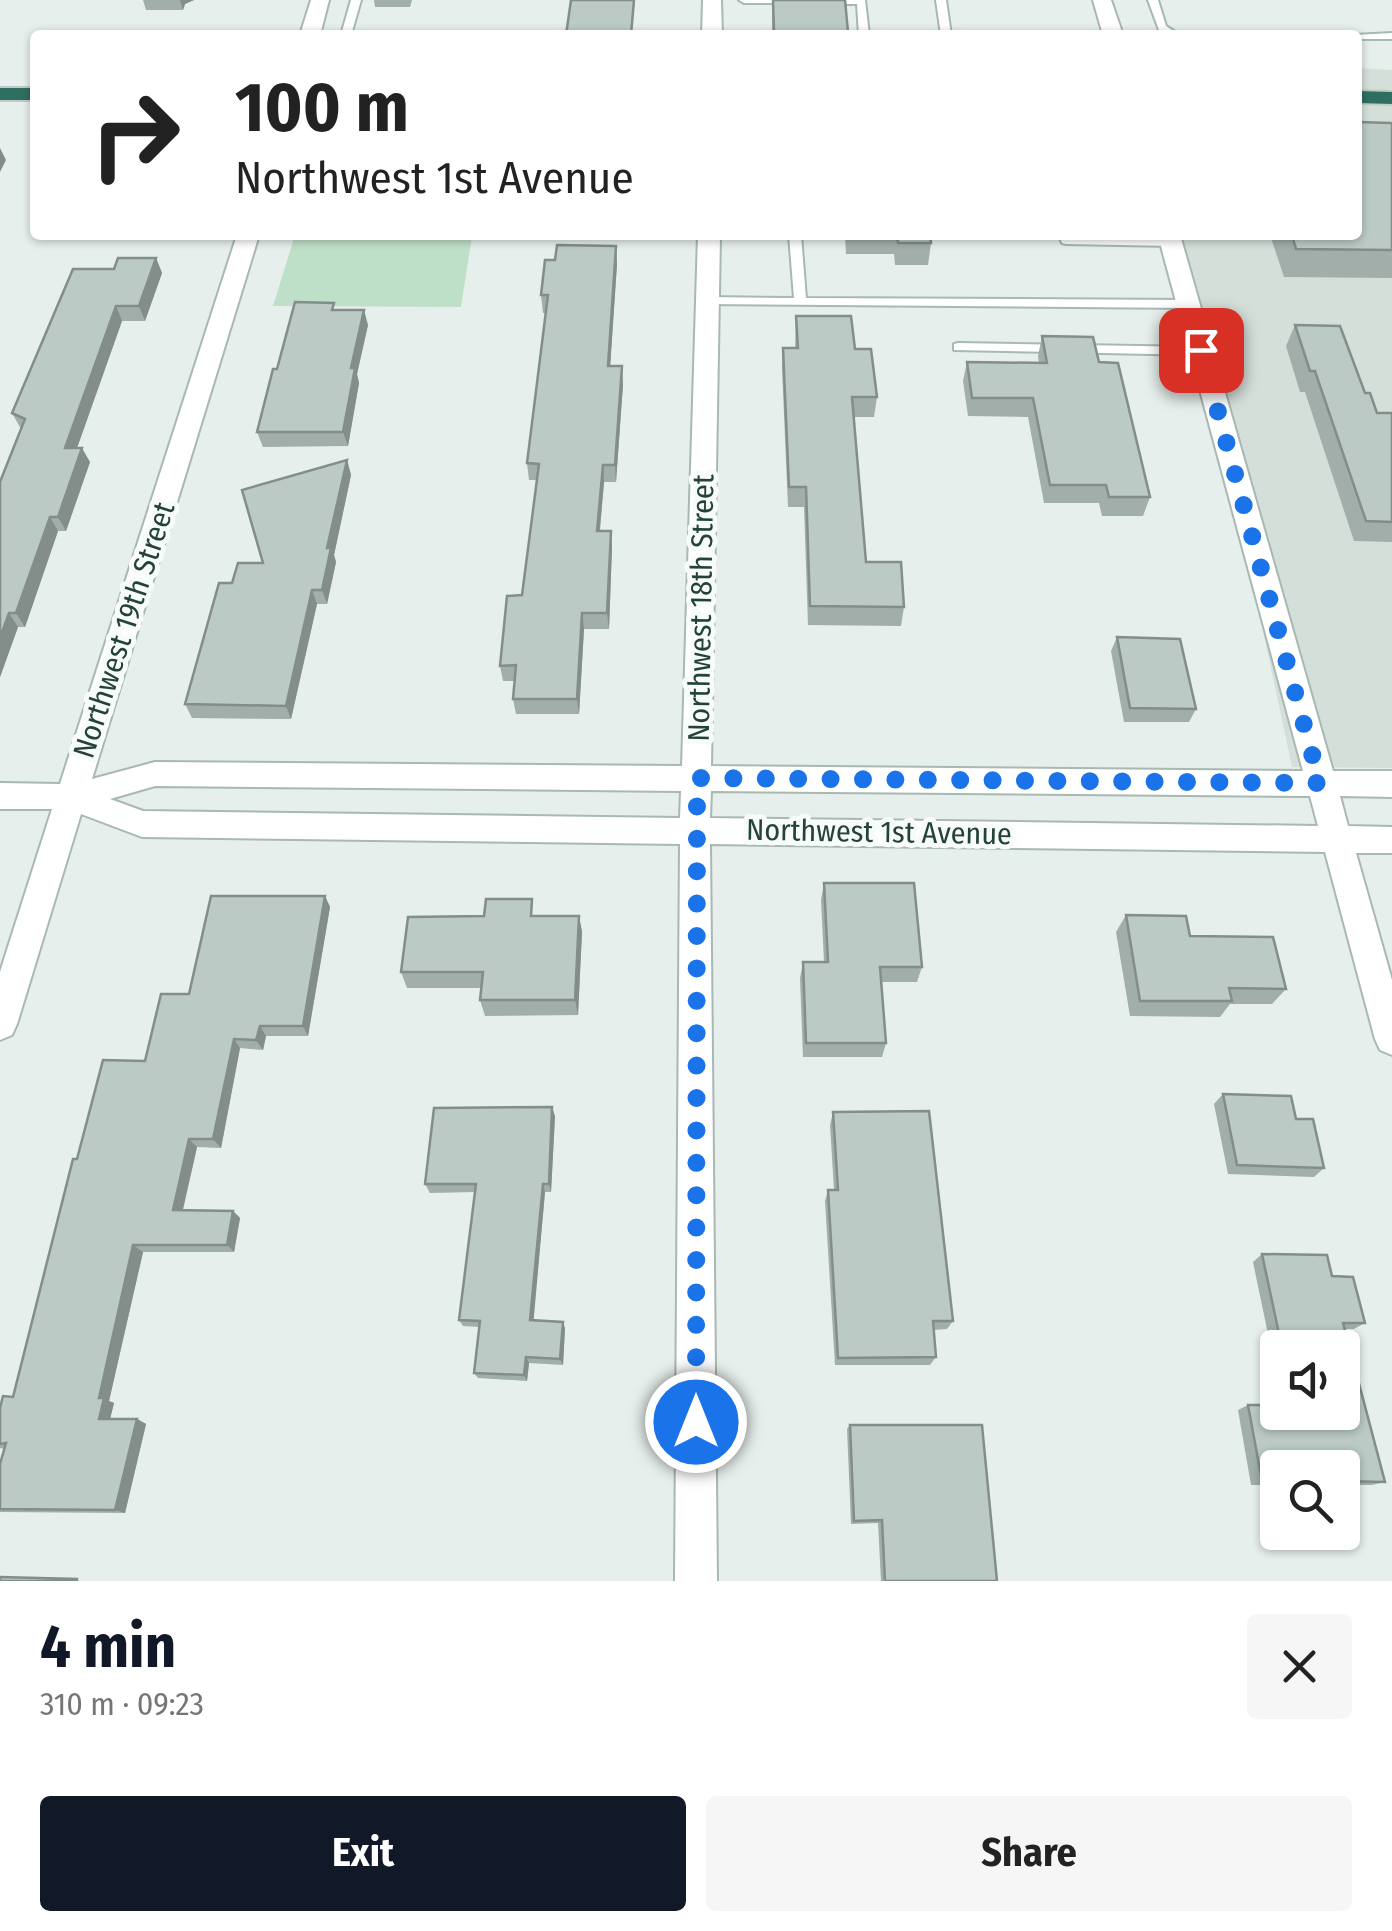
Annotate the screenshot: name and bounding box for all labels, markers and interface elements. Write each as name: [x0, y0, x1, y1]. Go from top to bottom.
text: 100 m: [235, 66, 409, 150]
icon: right: [70, 70, 200, 200]
text: Northwest 1st Avenue: [235, 151, 634, 205]
pin: [1159, 308, 1244, 393]
icon: arrive: [1174, 323, 1229, 378]
street label: Northwest 18th Street: [681, 474, 721, 742]
street label: Northwest 19th Street: [66, 497, 182, 763]
street label: Northwest 1st Avenue: [746, 812, 1012, 852]
map controls: [1260, 1330, 1360, 1550]
button: sound: [1260, 1330, 1360, 1430]
position arrow: [644, 1370, 748, 1474]
button: search: [1260, 1450, 1360, 1550]
text: 4 min: [40, 1611, 176, 1683]
button: close: [1247, 1614, 1352, 1719]
text: 310 m · 09:23: [40, 1685, 204, 1723]
button: Exit: [40, 1796, 686, 1911]
button: Share: [706, 1796, 1352, 1911]

